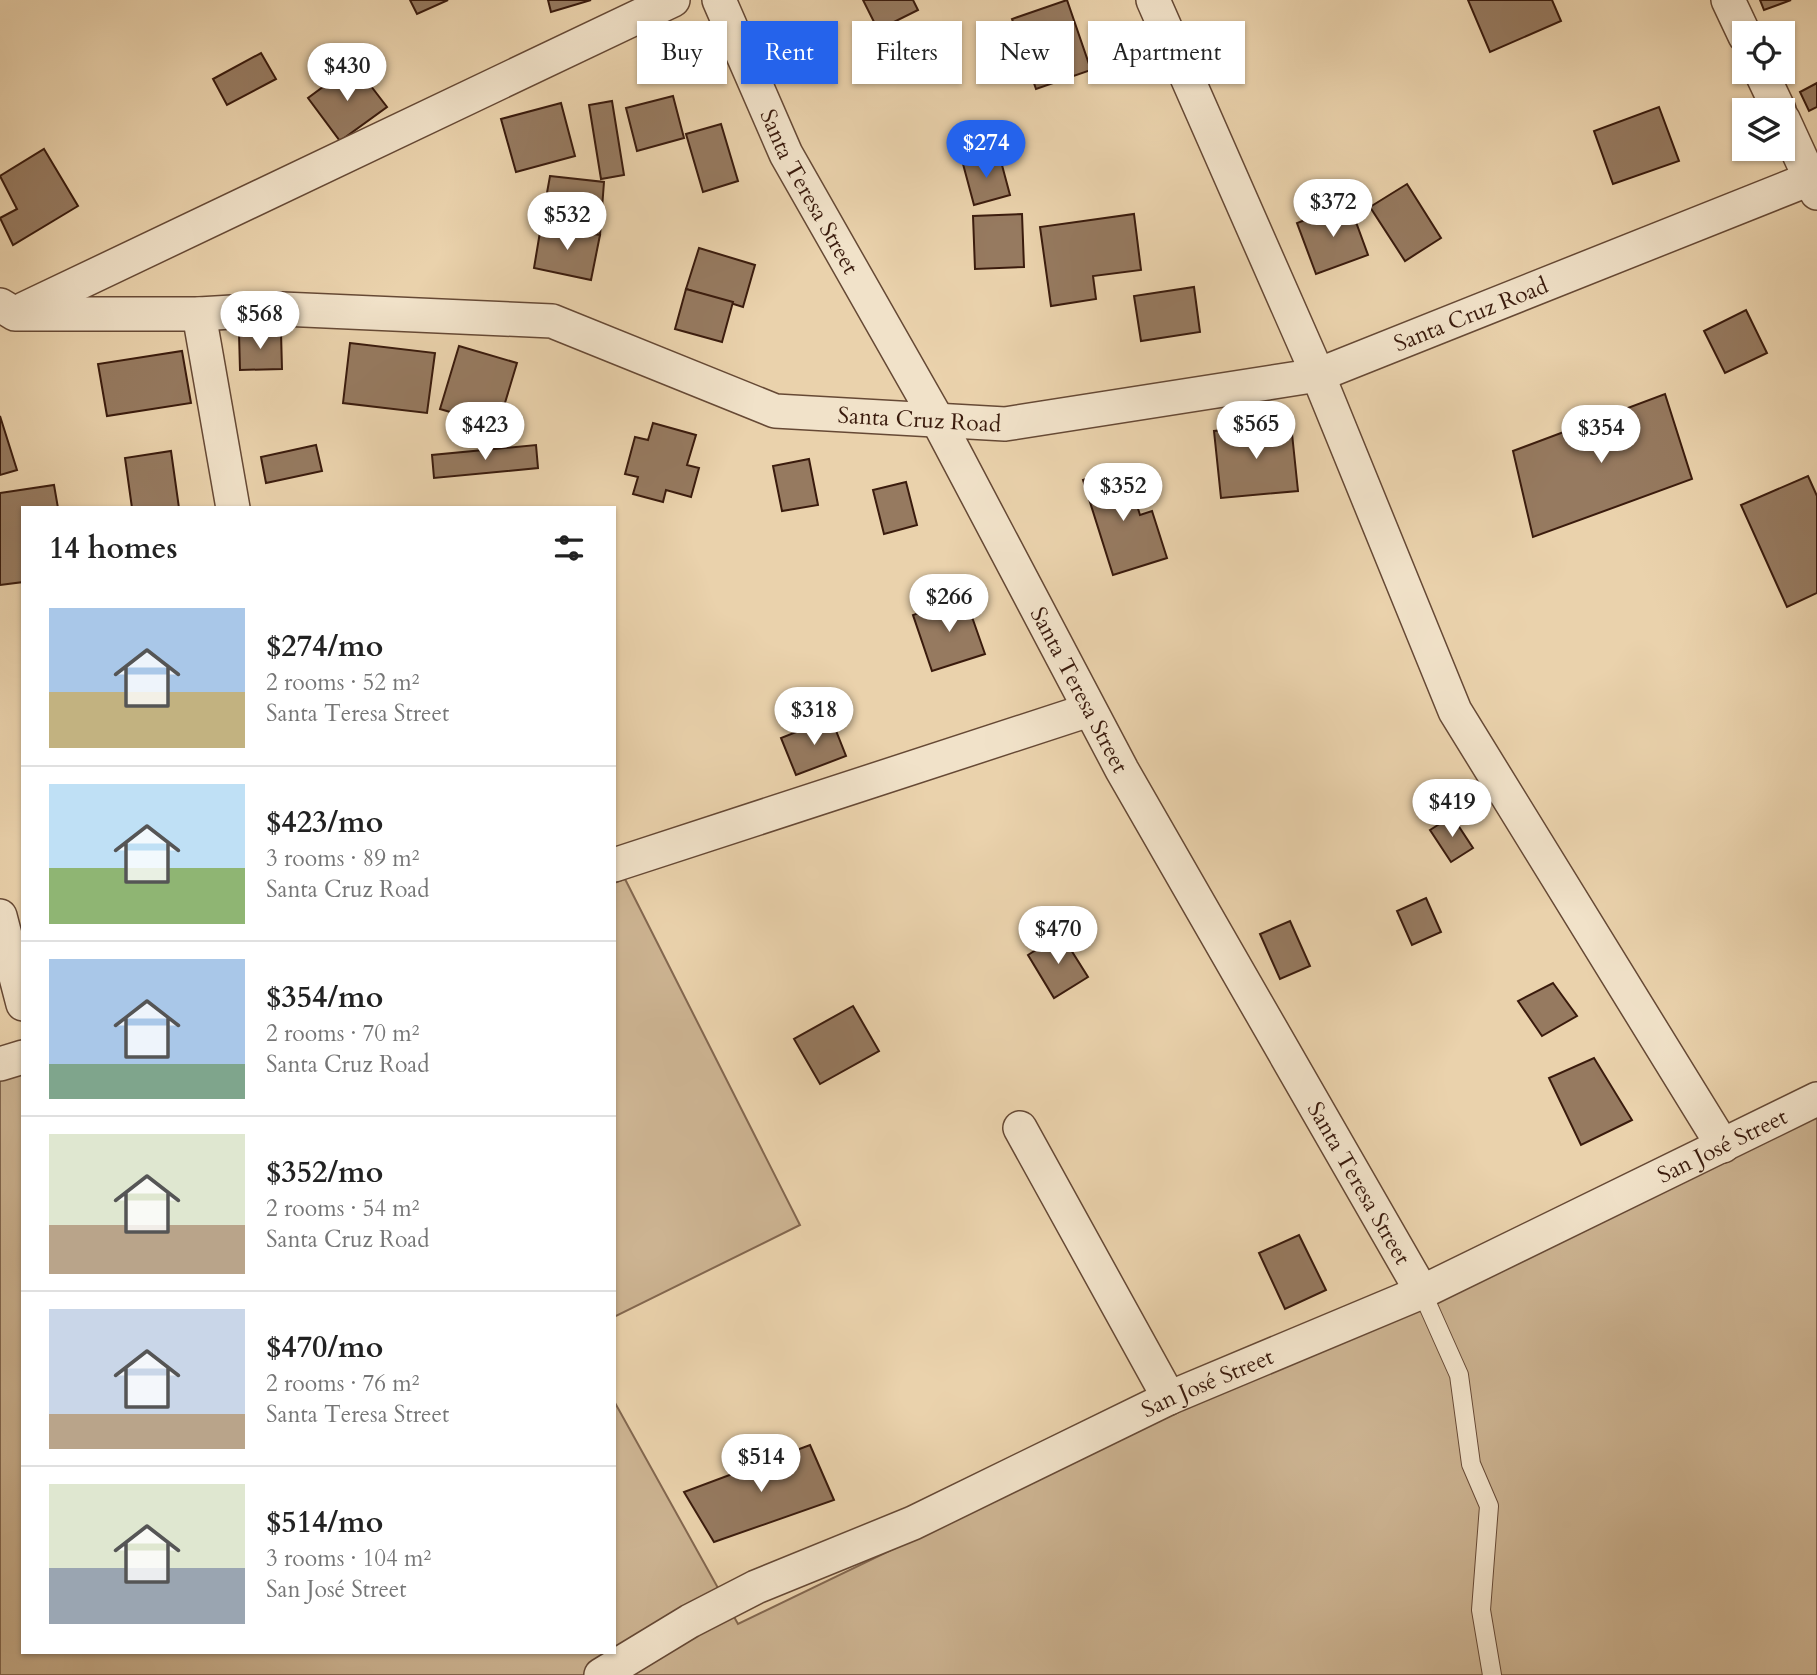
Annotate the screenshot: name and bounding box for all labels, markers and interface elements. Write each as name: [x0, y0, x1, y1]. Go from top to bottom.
chip: Buy: [637, 21, 727, 84]
chip: Rent: [741, 21, 838, 84]
chip: Filters: [852, 21, 962, 84]
chip: New: [976, 21, 1074, 84]
chip: Apartment: [1088, 21, 1245, 84]
map controls: [1732, 21, 1795, 161]
button: locate: [1732, 21, 1795, 84]
pin: $430: [306, 43, 388, 103]
text: $430: [323, 50, 371, 81]
button: layers: [1732, 98, 1795, 161]
street label: Santa Teresa Street: [752, 104, 866, 280]
pin: $274: [945, 120, 1027, 180]
text: $274: [962, 127, 1010, 158]
pin: $372: [1292, 180, 1374, 239]
text: $372: [1309, 186, 1357, 217]
pin: $532: [526, 192, 608, 252]
text: $532: [543, 199, 591, 230]
street label: Santa Cruz Road: [1389, 270, 1553, 359]
pin: $568: [219, 292, 301, 351]
text: $568: [236, 298, 284, 329]
street label: Santa Cruz Road: [837, 400, 1003, 440]
pin: $423: [444, 402, 526, 462]
pin: $565: [1215, 402, 1297, 461]
pin: $354: [1560, 406, 1642, 465]
text: $565: [1232, 408, 1280, 439]
text: $423: [461, 409, 509, 440]
text: $354: [1577, 412, 1625, 443]
pin: $352: [1082, 463, 1164, 523]
text: $352: [1099, 470, 1147, 501]
text: 14 homes: [49, 528, 178, 569]
icon: filters: [550, 529, 588, 567]
pin: $266: [908, 574, 990, 634]
text: $266: [925, 581, 973, 612]
street label: Santa Teresa Street: [1023, 602, 1136, 778]
text: $274/mo: [266, 626, 383, 667]
icon: home: [105, 636, 189, 720]
text: 2 rooms · 52 m²: [266, 667, 419, 698]
pin: $318: [773, 688, 855, 747]
text: $318: [790, 694, 838, 725]
text: Santa Teresa Street: [266, 698, 449, 729]
pin: $419: [1411, 780, 1493, 839]
text: $419: [1428, 786, 1476, 817]
text: $423/mo: [266, 802, 383, 843]
icon: home: [105, 812, 189, 896]
text: 3 rooms · 89 m²: [266, 843, 419, 874]
text: Santa Cruz Road: [266, 874, 430, 905]
pin: $470: [1017, 906, 1099, 966]
text: $470: [1034, 913, 1082, 944]
text: $354/mo: [266, 977, 383, 1018]
icon: home: [105, 987, 189, 1071]
text: 2 rooms · 70 m²: [266, 1018, 419, 1049]
text: Santa Cruz Road: [266, 1049, 430, 1080]
street label: Santa Teresa Street: [1300, 1096, 1418, 1270]
street label: San José Street: [1652, 1101, 1792, 1191]
text: $352/mo: [266, 1152, 383, 1193]
icon: home: [105, 1162, 189, 1246]
text: 2 rooms · 54 m²: [266, 1193, 419, 1224]
text: Santa Cruz Road: [266, 1224, 430, 1255]
text: $470/mo: [266, 1327, 383, 1368]
icon: home: [105, 1337, 189, 1421]
street label: San José Street: [1136, 1341, 1278, 1425]
text: 2 rooms · 76 m²: [266, 1368, 419, 1399]
text: Santa Teresa Street: [266, 1399, 449, 1430]
pin: $514: [720, 1434, 802, 1494]
text: $514: [737, 1441, 785, 1472]
text: $514/mo: [266, 1502, 383, 1543]
icon: home: [105, 1512, 189, 1596]
text: 3 rooms · 104 m²: [266, 1543, 431, 1574]
text: San José Street: [266, 1574, 407, 1605]

